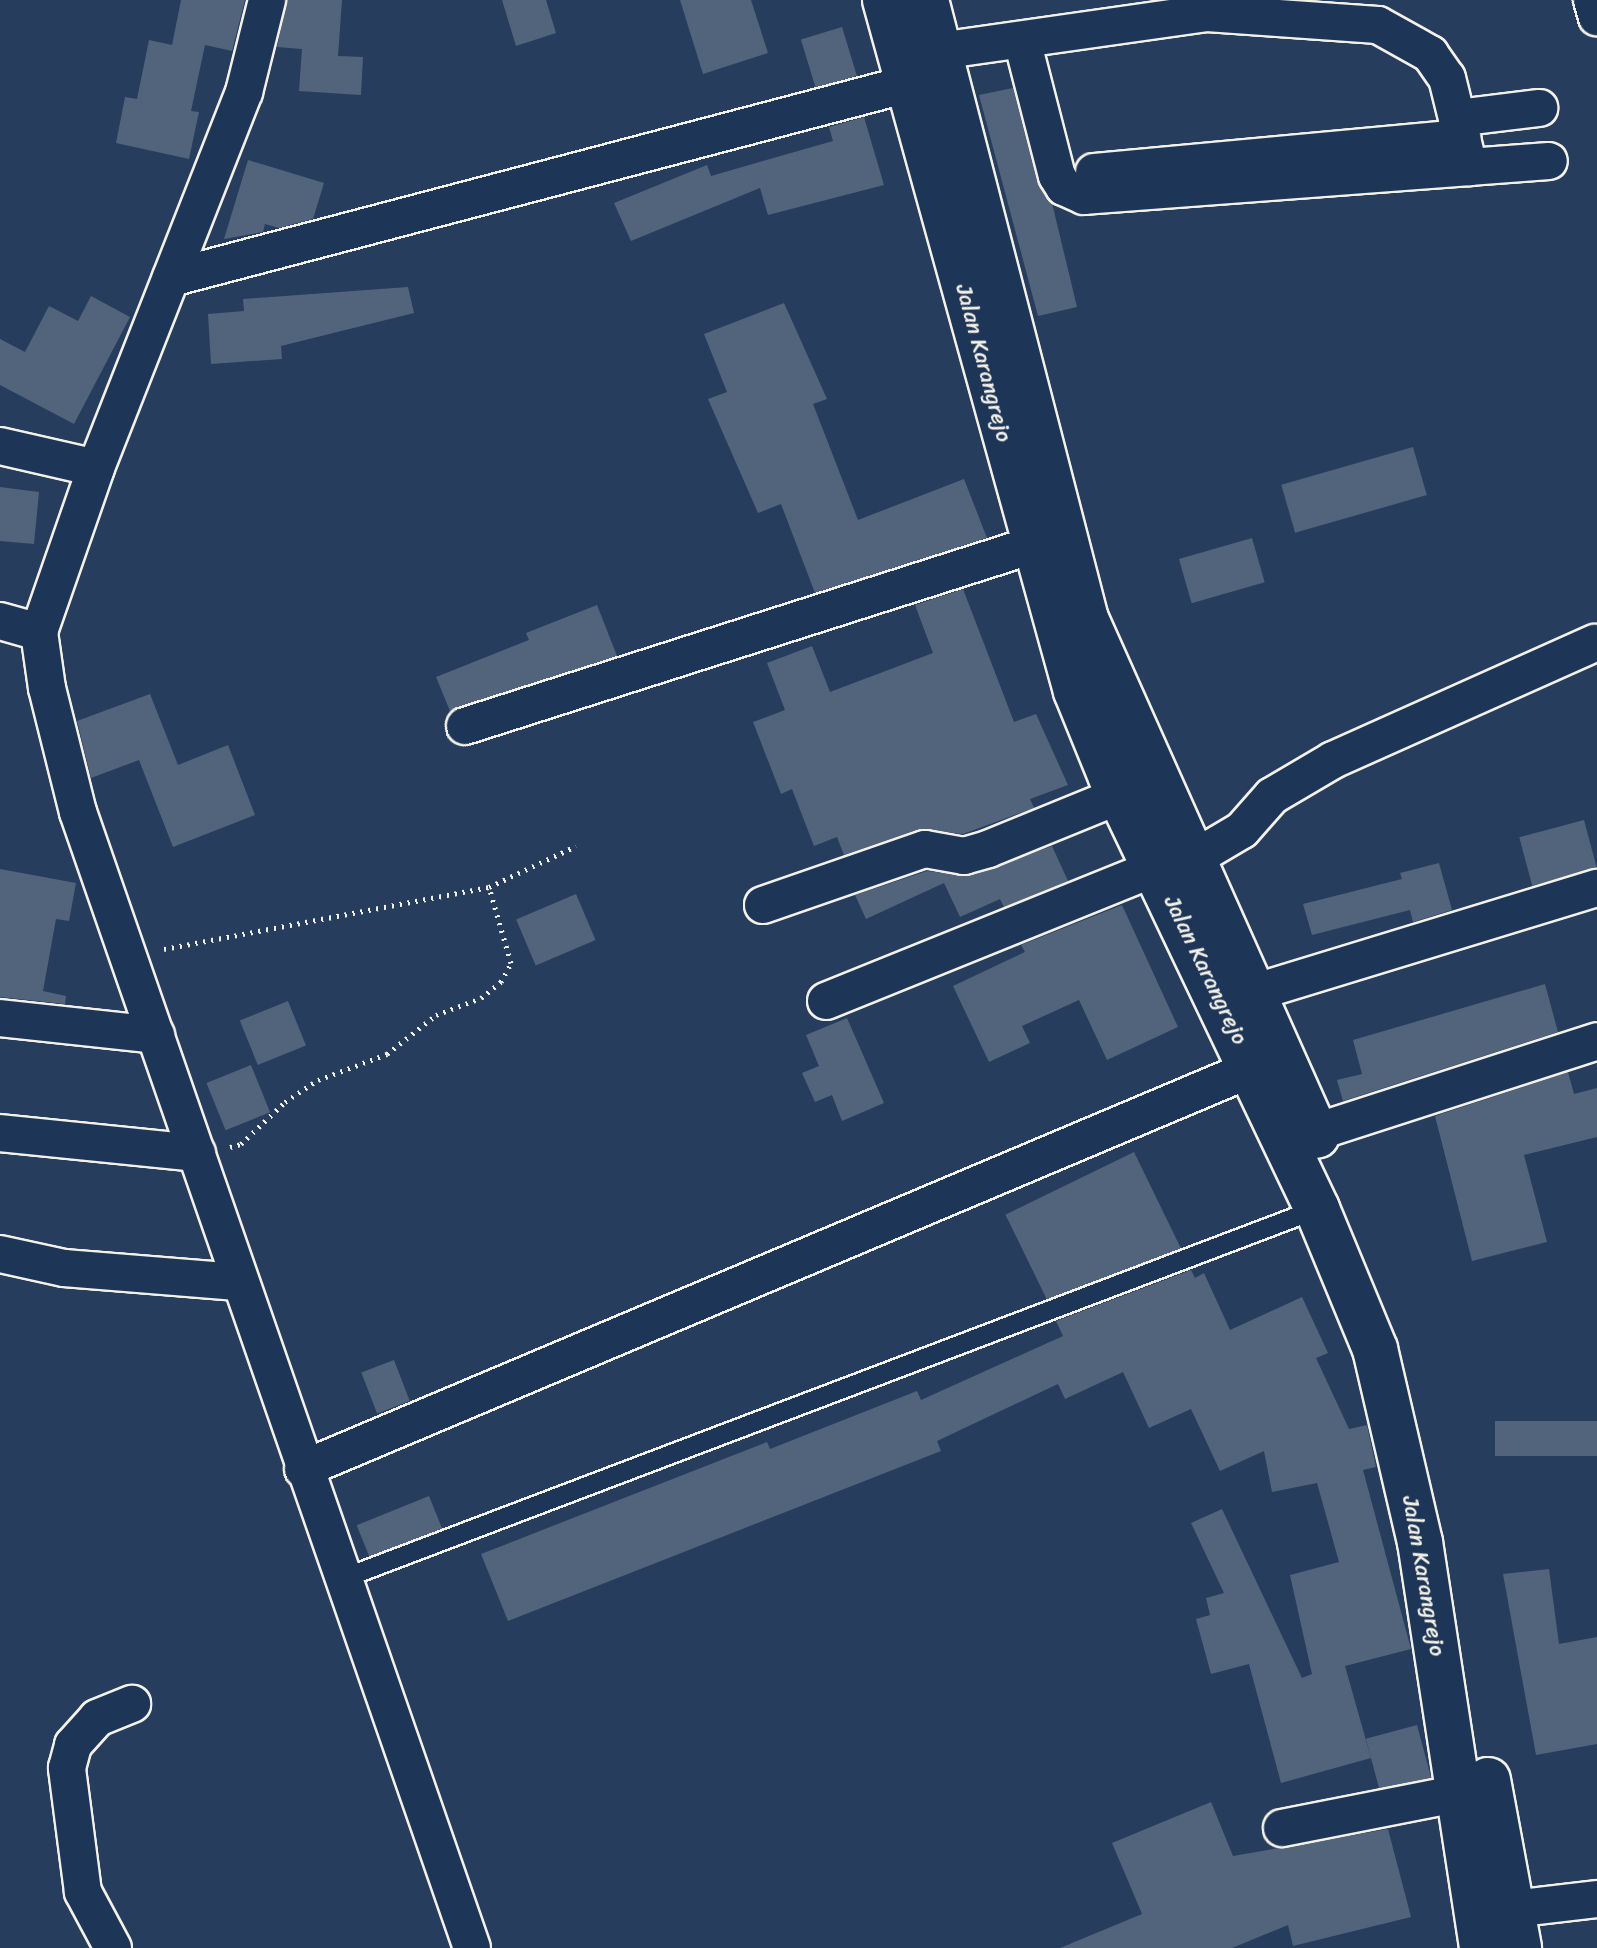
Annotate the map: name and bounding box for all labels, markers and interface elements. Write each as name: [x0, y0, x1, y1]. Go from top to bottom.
street label: Jalan Karangrejo: [950, 282, 1018, 444]
street label: Jalan Karangrejo: [1159, 892, 1253, 1048]
street label: Jalan Karangrejo: [1397, 1494, 1451, 1658]

